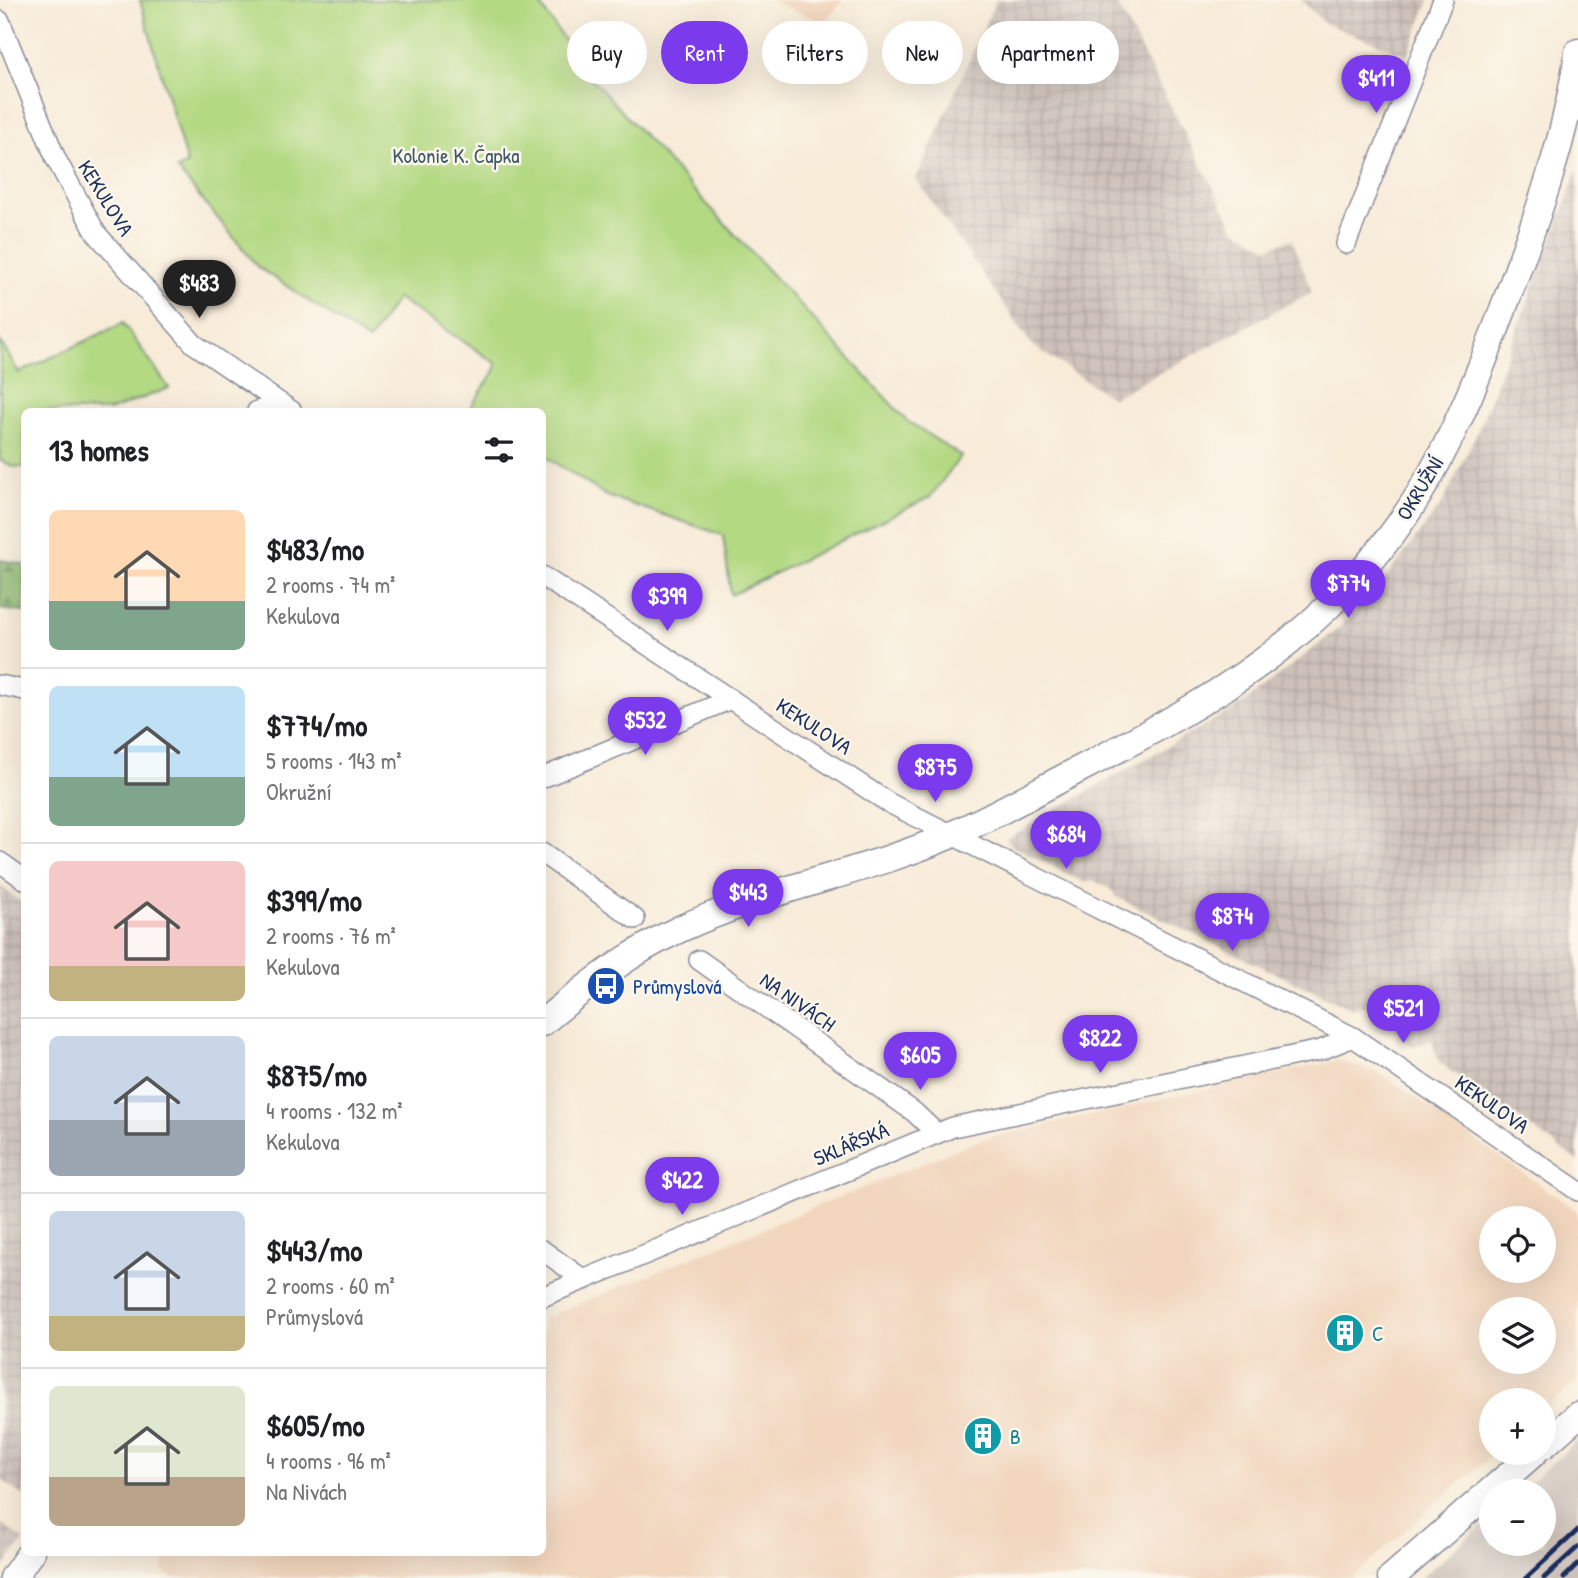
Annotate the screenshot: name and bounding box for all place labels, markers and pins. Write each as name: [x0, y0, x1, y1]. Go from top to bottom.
pin: $411: [1335, 55, 1417, 115]
pin: $483: [158, 260, 240, 320]
pin: $774: [1307, 560, 1389, 620]
pin: $399: [626, 574, 708, 633]
pin: $532: [604, 698, 686, 757]
pin: $875: [894, 744, 976, 804]
pin: $684: [1025, 812, 1107, 871]
pin: $443: [707, 870, 789, 929]
pin: $874: [1191, 894, 1273, 953]
bus stop icon: Průmyslová: [585, 965, 627, 1007]
place label: Průmyslová: [633, 972, 722, 1001]
pin: $521: [1362, 986, 1444, 1045]
pin: $822: [1059, 1016, 1141, 1075]
pin: $605: [879, 1032, 961, 1092]
pin: $422: [641, 1158, 723, 1217]
building icon: C: [1324, 1312, 1366, 1354]
place label: C: [1372, 1319, 1384, 1348]
building icon: B: [962, 1415, 1004, 1457]
place label: B: [1010, 1422, 1021, 1451]

